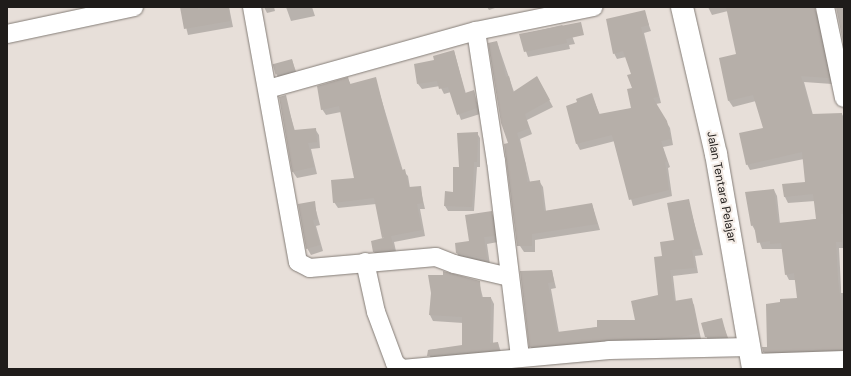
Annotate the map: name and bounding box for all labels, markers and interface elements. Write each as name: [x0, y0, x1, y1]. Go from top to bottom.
street label: Jalan Tentara Pelajar: [703, 130, 739, 244]

